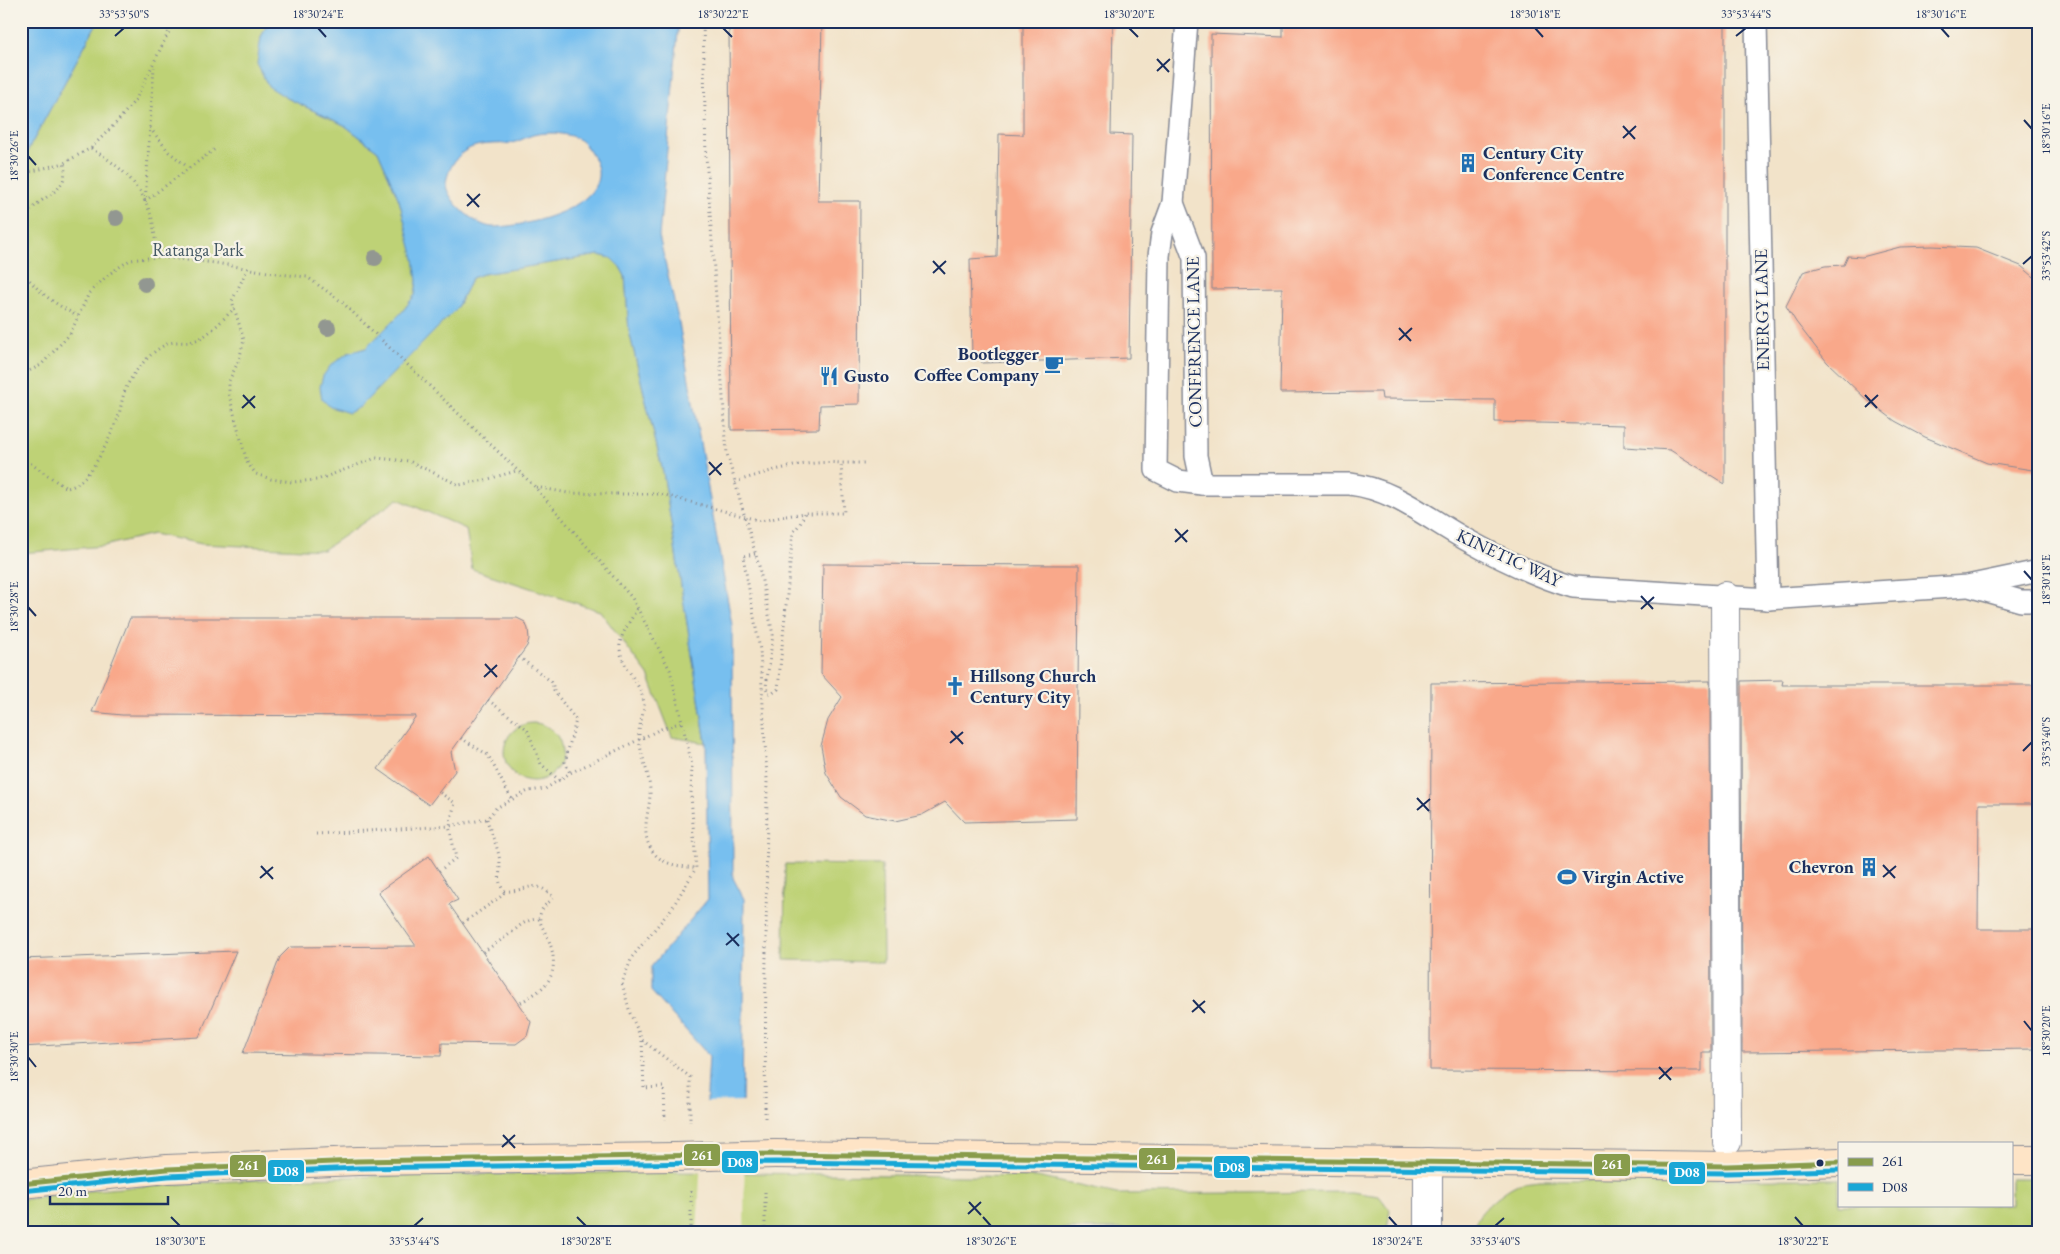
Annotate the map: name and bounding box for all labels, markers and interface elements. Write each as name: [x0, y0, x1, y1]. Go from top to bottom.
text: 33°53'50"S: [99, 6, 149, 22]
text: 18°30'24"E: [292, 6, 344, 22]
text: 18°30'22"E: [697, 6, 749, 22]
text: 18°30'20"E: [1103, 6, 1155, 22]
text: 18°30'18"E: [1509, 6, 1561, 22]
text: 33°53'44"S: [1721, 6, 1771, 22]
text: 18°30'16"E: [1915, 6, 1967, 22]
text: 18°30'16"E: [2038, 103, 2054, 155]
text: 18°30'26"E: [6, 130, 22, 182]
place label: Century City Conference Centre: [1483, 141, 1625, 185]
building icon: Century City Conference Centre: [1457, 152, 1479, 174]
text: 33°53'42"S: [2038, 231, 2054, 281]
park label: Ratanga Park: [152, 238, 244, 261]
street label: ENERGY LANE: [1749, 249, 1774, 371]
street label: CONFERENCE LANE: [1181, 256, 1206, 428]
place label: Bootlegger Coffee Company: [914, 342, 1040, 386]
cafe icon: Bootlegger Coffee Company: [1043, 353, 1065, 375]
place label: Gusto: [844, 364, 889, 387]
restaurant icon: Gusto: [818, 365, 840, 387]
street label: KINETIC WAY: [1453, 523, 1567, 593]
text: 18°30'18"E: [2038, 554, 2054, 606]
text: 18°30'28"E: [6, 581, 22, 633]
place label: Hillsong Church Century City: [970, 664, 1096, 708]
church icon: Hillsong Church Century City: [944, 675, 966, 697]
text: 33°53'40"S: [2038, 717, 2054, 767]
place label: Chevron: [1789, 855, 1854, 878]
building icon: Chevron: [1858, 856, 1880, 878]
place label: Virgin Active: [1582, 865, 1684, 888]
sports icon: Virgin Active: [1556, 866, 1578, 888]
text: 18°30'20"E: [2038, 1005, 2054, 1057]
text: 18°30'30"E: [6, 1031, 22, 1083]
legend: [1838, 1142, 2012, 1206]
line badge: 261: [683, 1143, 721, 1167]
text: 261: [691, 1146, 713, 1164]
line badge: 261: [1138, 1147, 1176, 1171]
line badge: D08: [721, 1150, 759, 1174]
text: 261: [1146, 1150, 1168, 1168]
text: 261: [1882, 1151, 1904, 1170]
text: D08: [727, 1153, 753, 1171]
line badge: 261: [1593, 1153, 1631, 1177]
line badge: 261: [229, 1154, 267, 1178]
line badge: D08: [1213, 1155, 1251, 1179]
text: 261: [1601, 1155, 1623, 1173]
text: 261: [237, 1156, 259, 1174]
text: D08: [1219, 1158, 1245, 1176]
unlabelled marker: [1815, 1158, 1825, 1168]
line badge: D08: [267, 1159, 305, 1183]
line badge: D08: [1668, 1161, 1706, 1185]
text: D08: [273, 1162, 299, 1180]
text: D08: [1674, 1163, 1700, 1181]
scale bar: [50, 1174, 168, 1206]
text: D08: [1882, 1177, 1908, 1196]
text: 20 m: [58, 1181, 87, 1200]
text: 18°30'30"E: [154, 1233, 206, 1249]
text: 33°53'44"S: [389, 1233, 439, 1249]
text: 18°30'28"E: [560, 1233, 612, 1249]
text: 18°30'26"E: [965, 1233, 1017, 1249]
text: 18°30'24"E: [1371, 1233, 1423, 1249]
text: 33°53'40"S: [1470, 1233, 1520, 1249]
text: 18°30'22"E: [1777, 1233, 1829, 1249]

